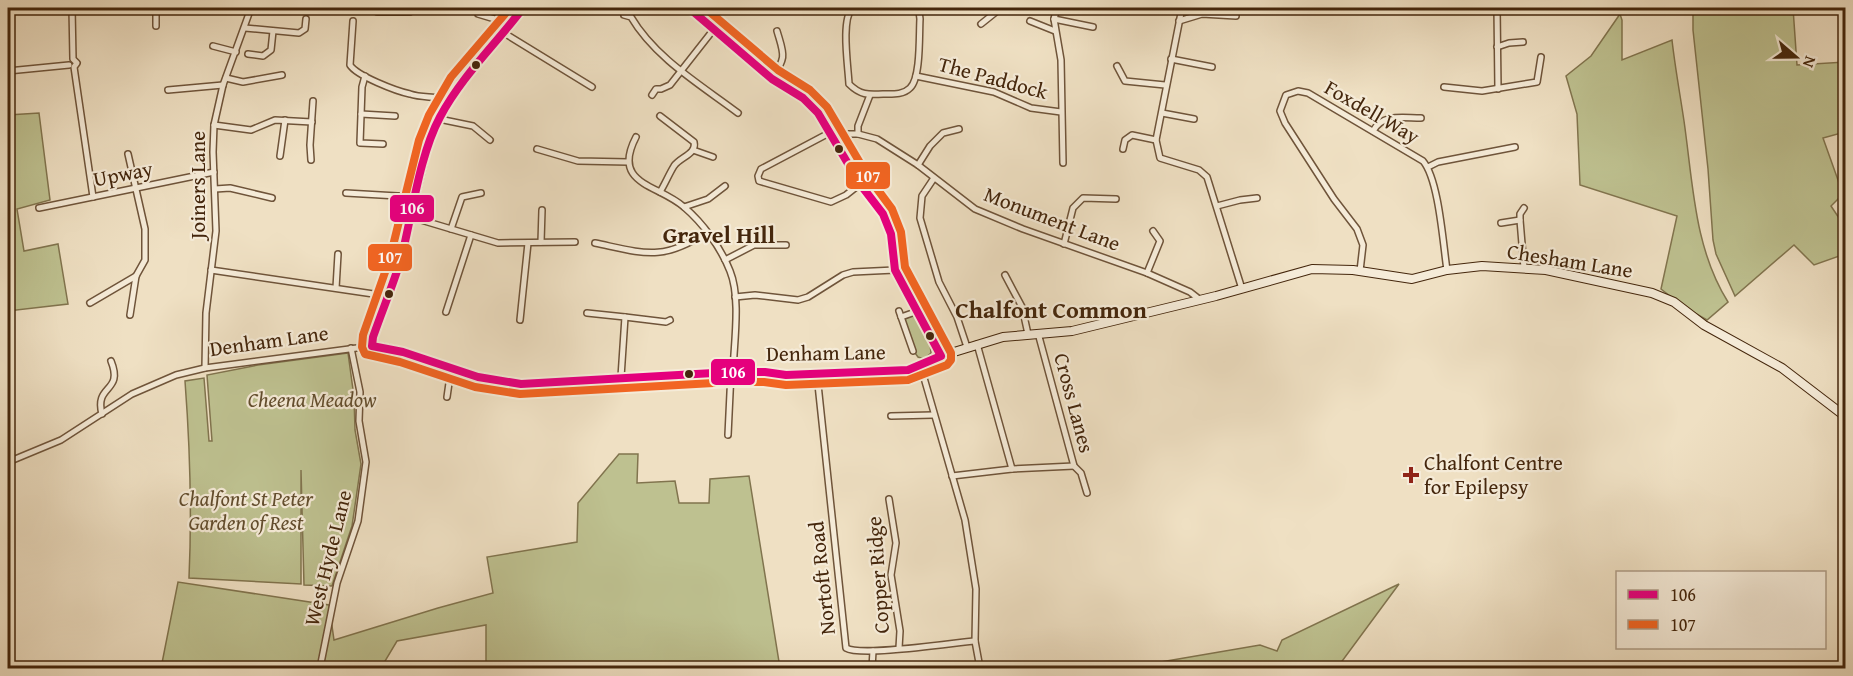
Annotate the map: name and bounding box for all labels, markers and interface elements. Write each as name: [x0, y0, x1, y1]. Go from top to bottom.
north arrow: [1766, 27, 1826, 87]
street label: The Paddock: [935, 48, 1052, 107]
text: N: [1797, 53, 1823, 72]
unlabelled marker: [470, 59, 482, 71]
street label: Foxdell Way: [1319, 72, 1426, 152]
street label: Joiners Lane: [182, 131, 213, 242]
unlabelled marker: [833, 143, 845, 155]
street label: Upway: [90, 152, 156, 194]
line badge: 107: [845, 161, 891, 190]
text: 107: [856, 164, 880, 188]
street label: Monument Lane: [980, 178, 1125, 259]
line badge: 106: [389, 194, 435, 223]
text: 106: [400, 196, 424, 220]
district label: Gravel Hill: [663, 217, 776, 252]
street label: Chesham Lane: [1505, 235, 1635, 286]
line badge: 107: [367, 243, 413, 272]
text: 107: [378, 245, 402, 269]
unlabelled marker: [383, 288, 395, 300]
district label: Chalfont Common: [955, 292, 1147, 327]
street label: Denham Lane: [207, 317, 330, 364]
unlabelled marker: [924, 330, 936, 342]
street label: Denham Lane: [766, 336, 886, 369]
street label: Cross Lanes: [1046, 350, 1103, 456]
line badge: 106: [710, 358, 756, 386]
text: 106: [721, 360, 745, 384]
unlabelled marker: [683, 368, 695, 380]
park label: Cheena Meadow: [248, 384, 377, 415]
place label: Chalfont Centre for Epilepsy: [1424, 447, 1563, 502]
marker: Chalfont Centre for Epilepsy: [1402, 466, 1420, 484]
park label: Chalfont St Peter Garden of Rest: [179, 483, 314, 538]
street label: West Hyde Lane: [296, 486, 359, 629]
street label: Copper Ridge: [858, 515, 897, 635]
street label: Nortoft Road: [800, 519, 843, 636]
legend: [1616, 571, 1826, 649]
text: 106: [1670, 581, 1696, 608]
text: 107: [1670, 611, 1696, 638]

